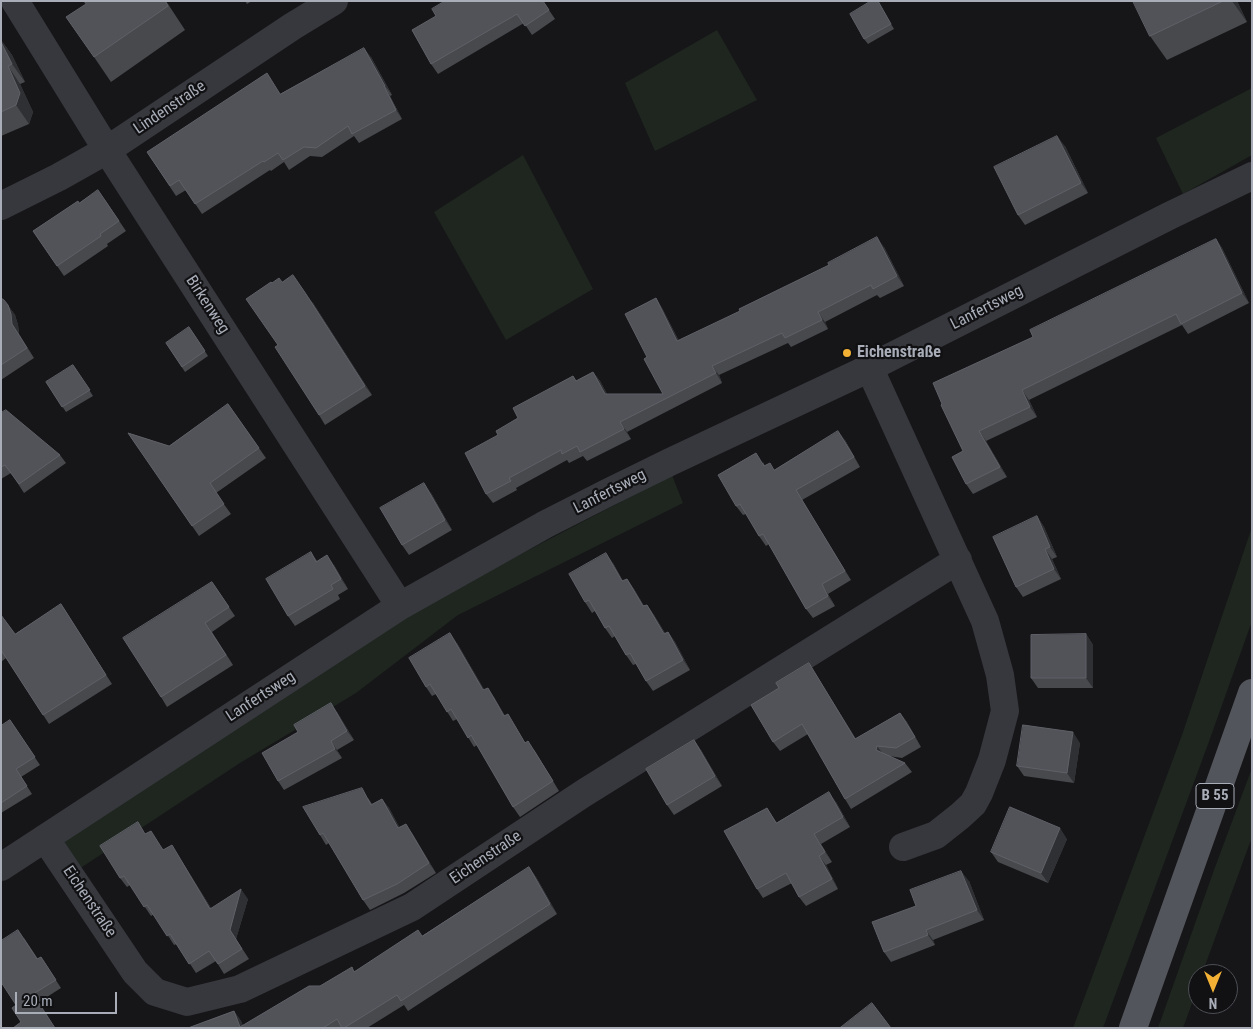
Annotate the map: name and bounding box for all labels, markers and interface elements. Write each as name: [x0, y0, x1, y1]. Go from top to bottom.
street label: Lindenstraße: [131, 77, 209, 139]
street label: Birkenweg: [181, 272, 233, 338]
street label: Lanfertsweg: [948, 282, 1026, 334]
place label: Eichenstraße: [857, 343, 941, 363]
marker: Eichenstraße: [841, 347, 853, 359]
street label: Lanfertsweg: [571, 466, 649, 518]
street label: Lanfertsweg: [223, 668, 299, 726]
road number: B 55: [1196, 784, 1234, 808]
street label: Eichenstraße: [447, 827, 525, 889]
street label: Eichenstraße: [58, 863, 120, 941]
north arrow: [1188, 964, 1238, 1014]
scale bar: [18, 982, 120, 1014]
text: 20 m: [23, 992, 53, 1010]
text: N: [1209, 995, 1217, 1011]

